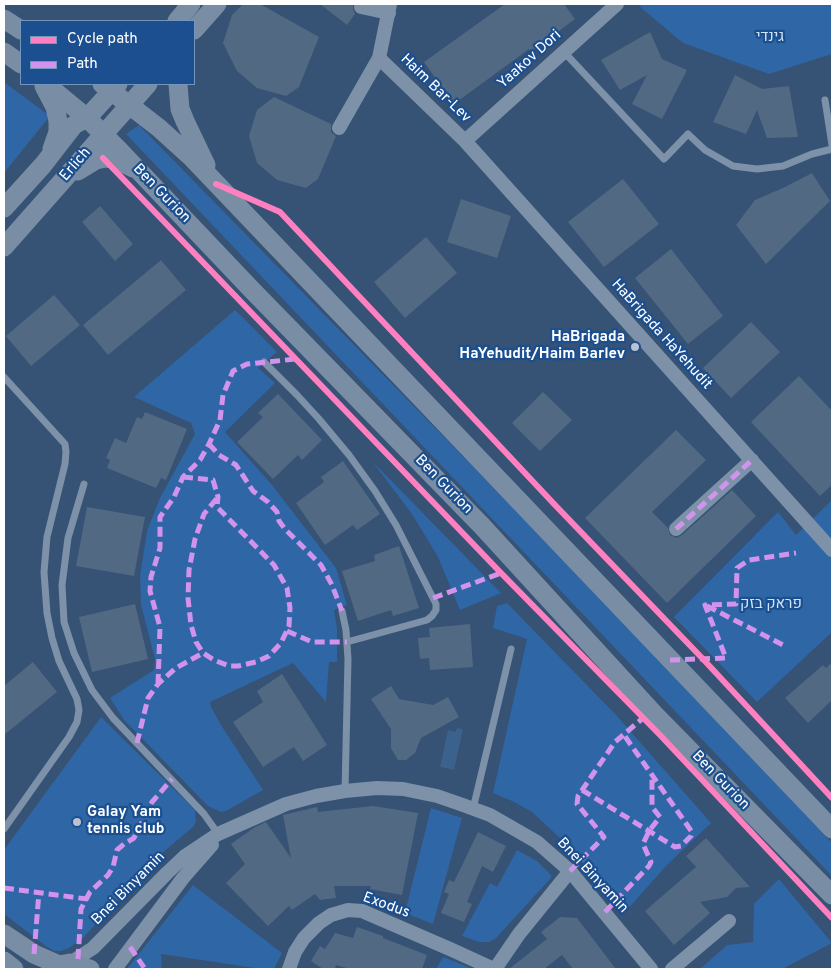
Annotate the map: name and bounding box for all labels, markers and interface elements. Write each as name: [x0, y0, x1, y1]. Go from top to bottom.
legend: [20, 20, 195, 85]
street label: Yaakov Dori: [494, 27, 566, 93]
park label: גינדי: [756, 29, 784, 47]
text: Cycle path: [67, 30, 138, 49]
street label: Haim Bar-Lev: [396, 51, 474, 127]
text: Path: [67, 55, 98, 74]
street label: Erlich: [57, 145, 95, 185]
street label: Ben Gurion: [128, 161, 194, 227]
street label: HaBrigada HaYehudit: [607, 276, 715, 394]
place label: HaBrigada HaYehudit/Haim Barlev: [459, 329, 625, 364]
marker: HaBrigada HaYehudit/Haim Barlev: [629, 341, 641, 353]
street label: Ben Gurion: [410, 452, 476, 518]
park label: פראק בזק: [740, 596, 802, 614]
street label: Ben Gurion: [687, 748, 753, 814]
place label: Galay Yam tennis club: [87, 804, 164, 839]
marker: Galay Yam tennis club: [71, 816, 83, 828]
street label: Bnei Binyamin: [552, 835, 632, 917]
street label: Bnei Binyamin: [88, 848, 170, 930]
street label: Exodus: [360, 889, 412, 923]

